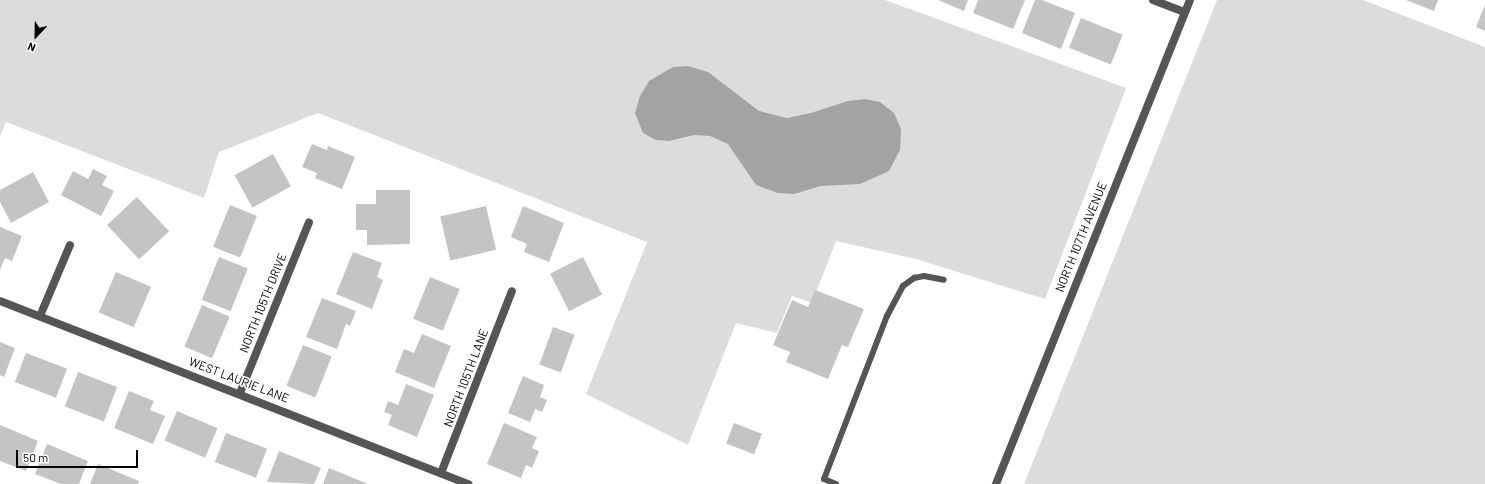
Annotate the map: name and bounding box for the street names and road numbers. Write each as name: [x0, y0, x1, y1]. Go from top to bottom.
street label: NORTH 107TH AVENUE: [1052, 180, 1110, 294]
street label: NORTH 105TH DRIVE: [236, 251, 290, 355]
street label: NORTH 105TH LANE: [441, 327, 491, 429]
street label: WEST LAURIE LANE: [187, 354, 291, 406]

